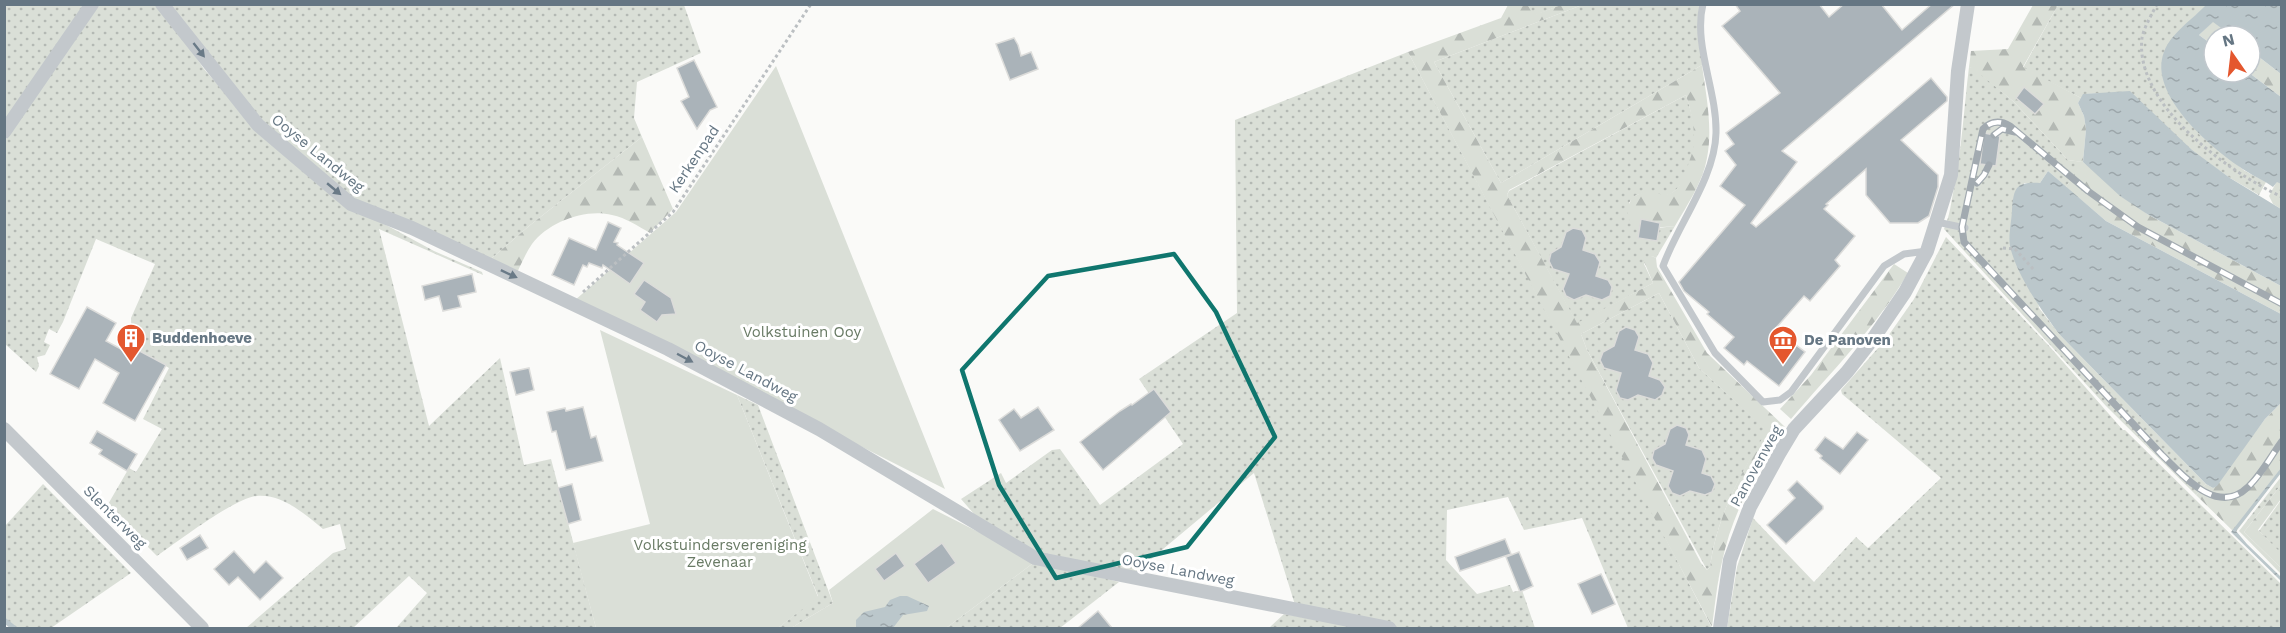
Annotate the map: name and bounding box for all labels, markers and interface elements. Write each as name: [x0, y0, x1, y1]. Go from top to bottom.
north arrow: [2202, 24, 2262, 84]
text: N: [2220, 29, 2237, 51]
one-way arrow: [192, 43, 204, 58]
street label: Ooyse Landweg: [268, 110, 368, 196]
street label: Kerkenpad: [665, 122, 723, 196]
one-way arrow: [326, 182, 341, 195]
one-way arrow: [500, 269, 517, 278]
building icon: Buddenhoeve: [115, 322, 147, 364]
park label: Volkstuinen Ooy: [743, 323, 861, 341]
museum icon: De Panoven: [1767, 324, 1799, 366]
place label: Buddenhoeve: [152, 329, 252, 347]
place label: De Panoven: [1804, 331, 1891, 349]
street label: Ooyse Landweg: [691, 336, 801, 406]
one-way arrow: [677, 353, 694, 363]
street label: Panovenweg: [1726, 422, 1786, 510]
street label: Slenterweg: [80, 482, 150, 552]
park label: Volkstuindersvereniging Zevenaar: [634, 536, 806, 571]
street label: Ooyse Landweg: [1120, 550, 1236, 590]

